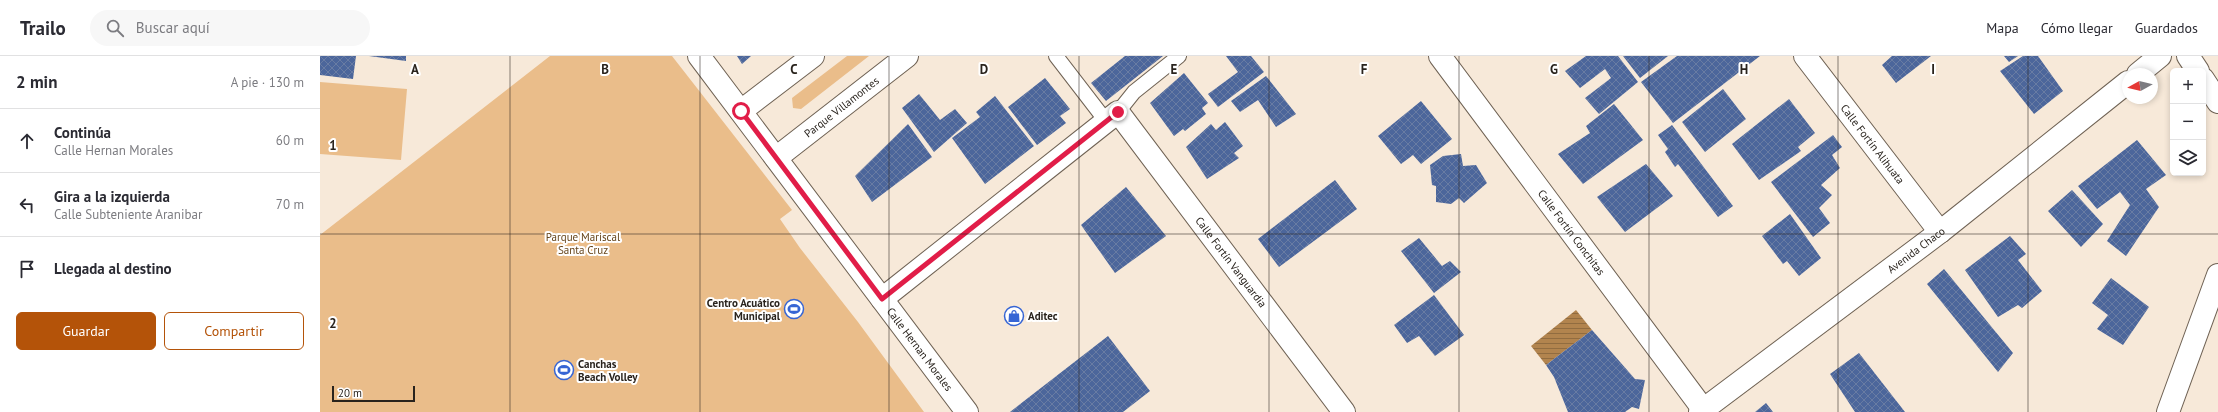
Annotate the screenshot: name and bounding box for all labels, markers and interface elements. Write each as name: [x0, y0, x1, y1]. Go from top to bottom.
search box: [90, 10, 370, 46]
text: Trailo: [20, 16, 66, 40]
icon: search: [104, 17, 126, 39]
text: Buscar aquí: [136, 18, 210, 37]
text: Mapa: [1986, 19, 2019, 37]
text: Cómo llegar: [2041, 19, 2113, 37]
text: Guardados: [2135, 19, 2198, 37]
text: A: [411, 61, 419, 78]
text: B: [601, 61, 609, 78]
text: C: [790, 61, 798, 78]
text: D: [980, 61, 988, 78]
text: E: [1171, 61, 1178, 78]
text: F: [1361, 61, 1368, 78]
text: G: [1550, 61, 1558, 78]
text: H: [1740, 61, 1748, 78]
text: I: [1931, 61, 1935, 78]
north arrow: [2122, 68, 2158, 104]
map controls: [2170, 68, 2206, 176]
button: +: [2170, 68, 2206, 104]
text: 2 min: [16, 71, 57, 93]
street label: Parque Villamontes: [801, 73, 882, 140]
text: A pie · 130 m: [231, 74, 304, 91]
street label: Calle Fortín Alihuata: [1838, 101, 1908, 187]
route start: [732, 102, 750, 120]
route end: [1109, 103, 1127, 121]
button: −: [2170, 104, 2206, 140]
text: Continúa: [54, 123, 111, 142]
icon: ahead: [16, 130, 38, 152]
text: 60 m: [276, 132, 304, 149]
text: 1: [329, 137, 337, 154]
button: layers: [2170, 140, 2206, 176]
text: Calle Hernan Morales: [54, 142, 173, 159]
text: Gira a la izquierda: [54, 187, 170, 206]
street label: Calle Fortín Conchitas: [1535, 187, 1608, 278]
icon: left: [16, 194, 38, 216]
text: 70 m: [276, 196, 304, 213]
text: Calle Subteniente Aranibar: [54, 206, 202, 223]
street label: Calle Fortín Vanguardia: [1192, 214, 1270, 310]
street label: Avenida Chaco: [1884, 224, 1948, 276]
park label: Parque Mariscal Santa Cruz: [546, 230, 621, 257]
icon: arrive: [16, 258, 38, 280]
text: Llegada al destino: [54, 259, 172, 278]
place label: Centro Acuático Municipal: [707, 296, 781, 323]
sports icon: Centro Acuático Municipal: [783, 298, 805, 320]
street label: Calle Hernan Morales: [884, 305, 956, 394]
shop icon: Aditec: [1003, 305, 1025, 327]
place label: Aditec: [1028, 309, 1058, 323]
button: Guardar: [16, 312, 156, 350]
button: Compartir: [164, 312, 304, 350]
text: 2: [329, 315, 337, 332]
place label: Canchas Beach Volley: [578, 357, 638, 384]
sports icon: Canchas Beach Volley: [553, 359, 575, 381]
scale bar: [332, 384, 415, 403]
text: 20 m: [338, 386, 362, 400]

